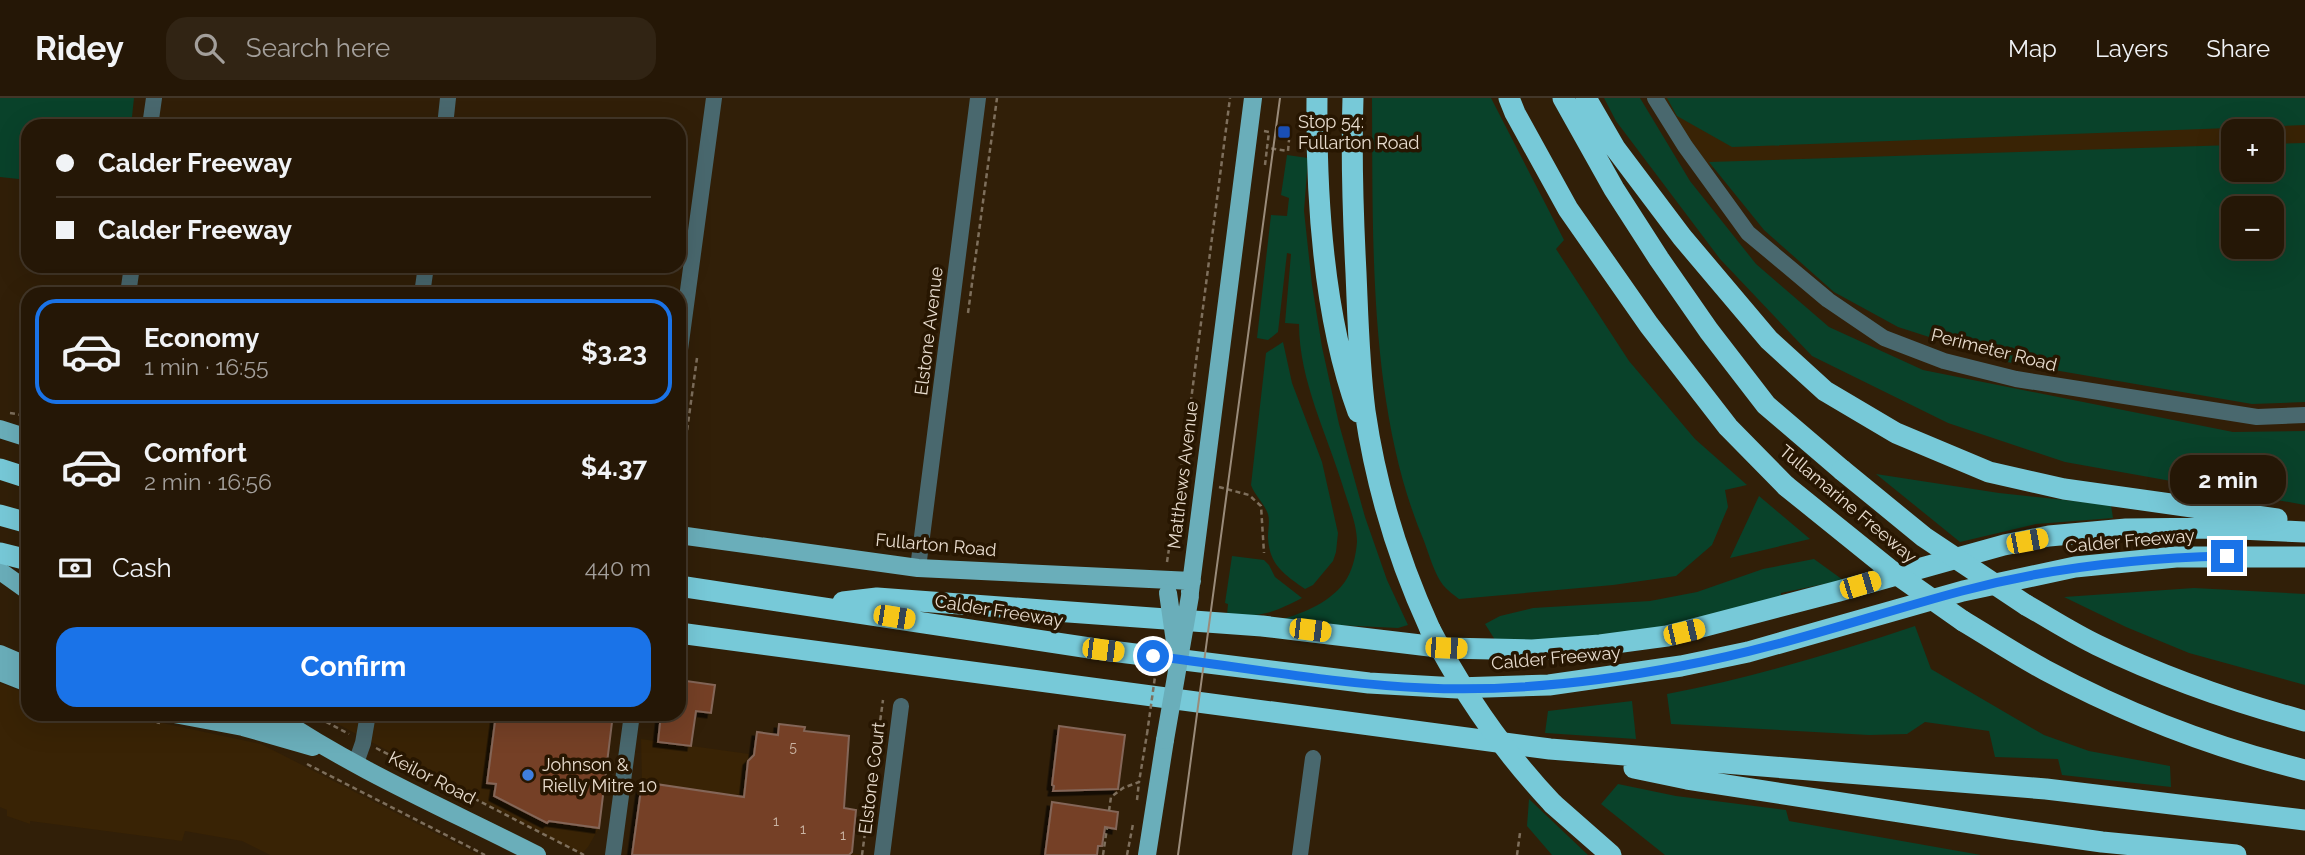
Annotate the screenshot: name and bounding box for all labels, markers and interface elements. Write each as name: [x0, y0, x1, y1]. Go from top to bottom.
search box: [166, 17, 656, 80]
text: Ridey: [35, 29, 124, 68]
icon: search: [190, 29, 228, 67]
text: Search here: [246, 33, 390, 63]
text: Map: [2008, 34, 2057, 63]
text: Layers: [2095, 34, 2168, 63]
text: Share: [2206, 34, 2270, 63]
place label: Stop 54: Fullarton Road: [1298, 111, 1419, 153]
map controls: [2221, 119, 2284, 259]
button: +: [2221, 119, 2284, 182]
marker: Stop 54: Fullarton Road: [1276, 124, 1292, 140]
text: Calder Freeway: [98, 148, 292, 178]
button: −: [2221, 196, 2284, 259]
text: Calder Freeway: [98, 215, 292, 245]
street label: Elstone Avenue: [910, 265, 947, 396]
icon: car: [60, 320, 123, 383]
text: Economy: [144, 323, 259, 353]
street label: Perimeter Road: [1929, 324, 2059, 375]
text: $3.23: [581, 337, 647, 367]
text: 1 min · 16:55: [144, 353, 268, 380]
street label: Matthews Avenue: [1163, 399, 1202, 550]
icon: car: [60, 435, 123, 498]
text: Comfort: [144, 438, 247, 468]
street label: Tullamarine Freeway: [1775, 440, 1921, 567]
text: $4.37: [581, 452, 647, 482]
callout: 2 min: [2169, 454, 2285, 504]
text: 2 min: [2198, 466, 2258, 493]
text: 2 min · 16:56: [144, 468, 272, 495]
street label: Calder Freeway: [2064, 524, 2196, 557]
car: [2005, 527, 2050, 555]
street label: Fullarton Road: [875, 529, 997, 560]
route end: [2211, 540, 2243, 572]
icon: cash: [56, 549, 94, 587]
text: Cash: [112, 553, 172, 583]
text: 440 m: [585, 554, 651, 581]
car: [1837, 569, 1884, 601]
street label: Calder Freeway: [933, 590, 1065, 631]
car: [872, 603, 917, 631]
car: [1288, 617, 1333, 643]
car: [1662, 617, 1707, 647]
button: Confirm: [56, 627, 651, 707]
car: [1081, 637, 1126, 663]
car: [1425, 637, 1468, 659]
route start: [1137, 640, 1169, 672]
street label: Calder Freeway: [1490, 641, 1622, 674]
street label: Elstone Court: [854, 721, 889, 835]
house number: 5: [789, 739, 797, 755]
street label: Keilor Road: [385, 747, 479, 808]
place label: Johnson & Rielly Mitre 10: [542, 754, 657, 796]
marker: Johnson & Rielly Mitre 10: [520, 767, 536, 783]
house number: 1: [773, 813, 779, 829]
house number: 1: [800, 821, 806, 837]
house number: 1: [840, 827, 846, 843]

